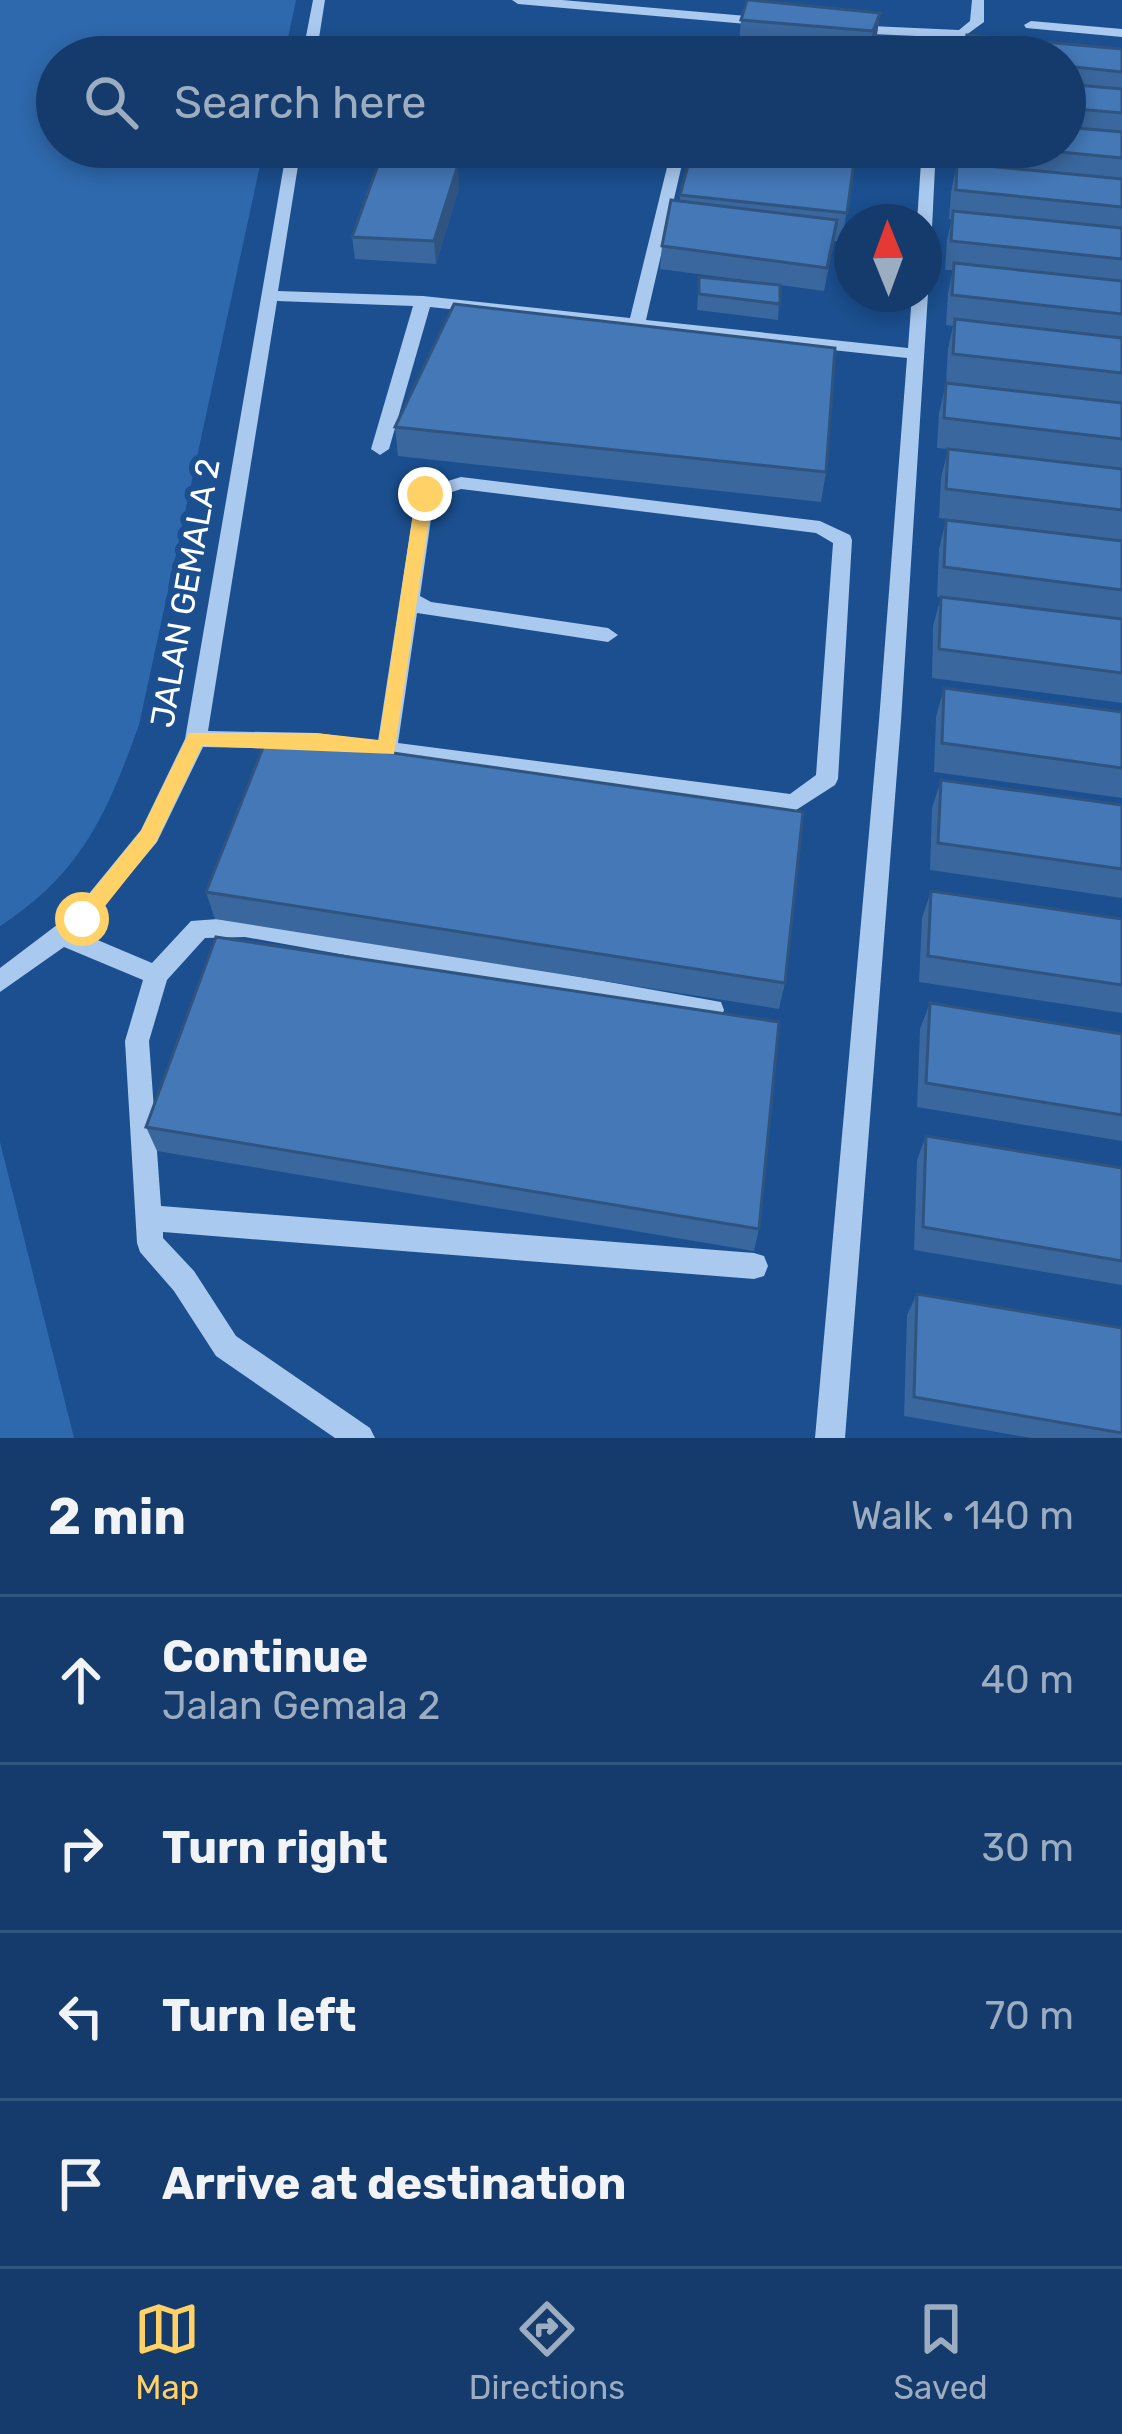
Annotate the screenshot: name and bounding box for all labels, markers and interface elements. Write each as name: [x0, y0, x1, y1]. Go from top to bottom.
search box: [36, 36, 1086, 168]
icon: search: [78, 69, 144, 135]
text: Search here: [174, 76, 426, 129]
north arrow: [834, 204, 942, 312]
street label: JALAN GEMALA 2: [142, 456, 228, 730]
route end: [398, 467, 452, 521]
route start: [55, 892, 109, 946]
text: 2 min: [48, 1486, 186, 1547]
text: Walk · 140 m: [851, 1493, 1074, 1539]
text: Continue: [162, 1630, 368, 1683]
icon: ahead: [48, 1647, 114, 1713]
text: 40 m: [981, 1657, 1074, 1703]
text: Jalan Gemala 2: [162, 1683, 440, 1729]
icon: right: [48, 1815, 114, 1881]
text: Turn right: [162, 1821, 388, 1874]
text: 30 m: [982, 1825, 1074, 1871]
icon: left: [48, 1983, 114, 2049]
text: Turn left: [162, 1989, 356, 2042]
text: 70 m: [985, 1993, 1074, 2039]
icon: arrive: [48, 2151, 114, 2217]
text: Arrive at destination: [162, 2157, 627, 2210]
tab: Map: [134, 2296, 200, 2407]
tab: Directions: [469, 2296, 625, 2407]
tab: Saved: [894, 2296, 988, 2407]

